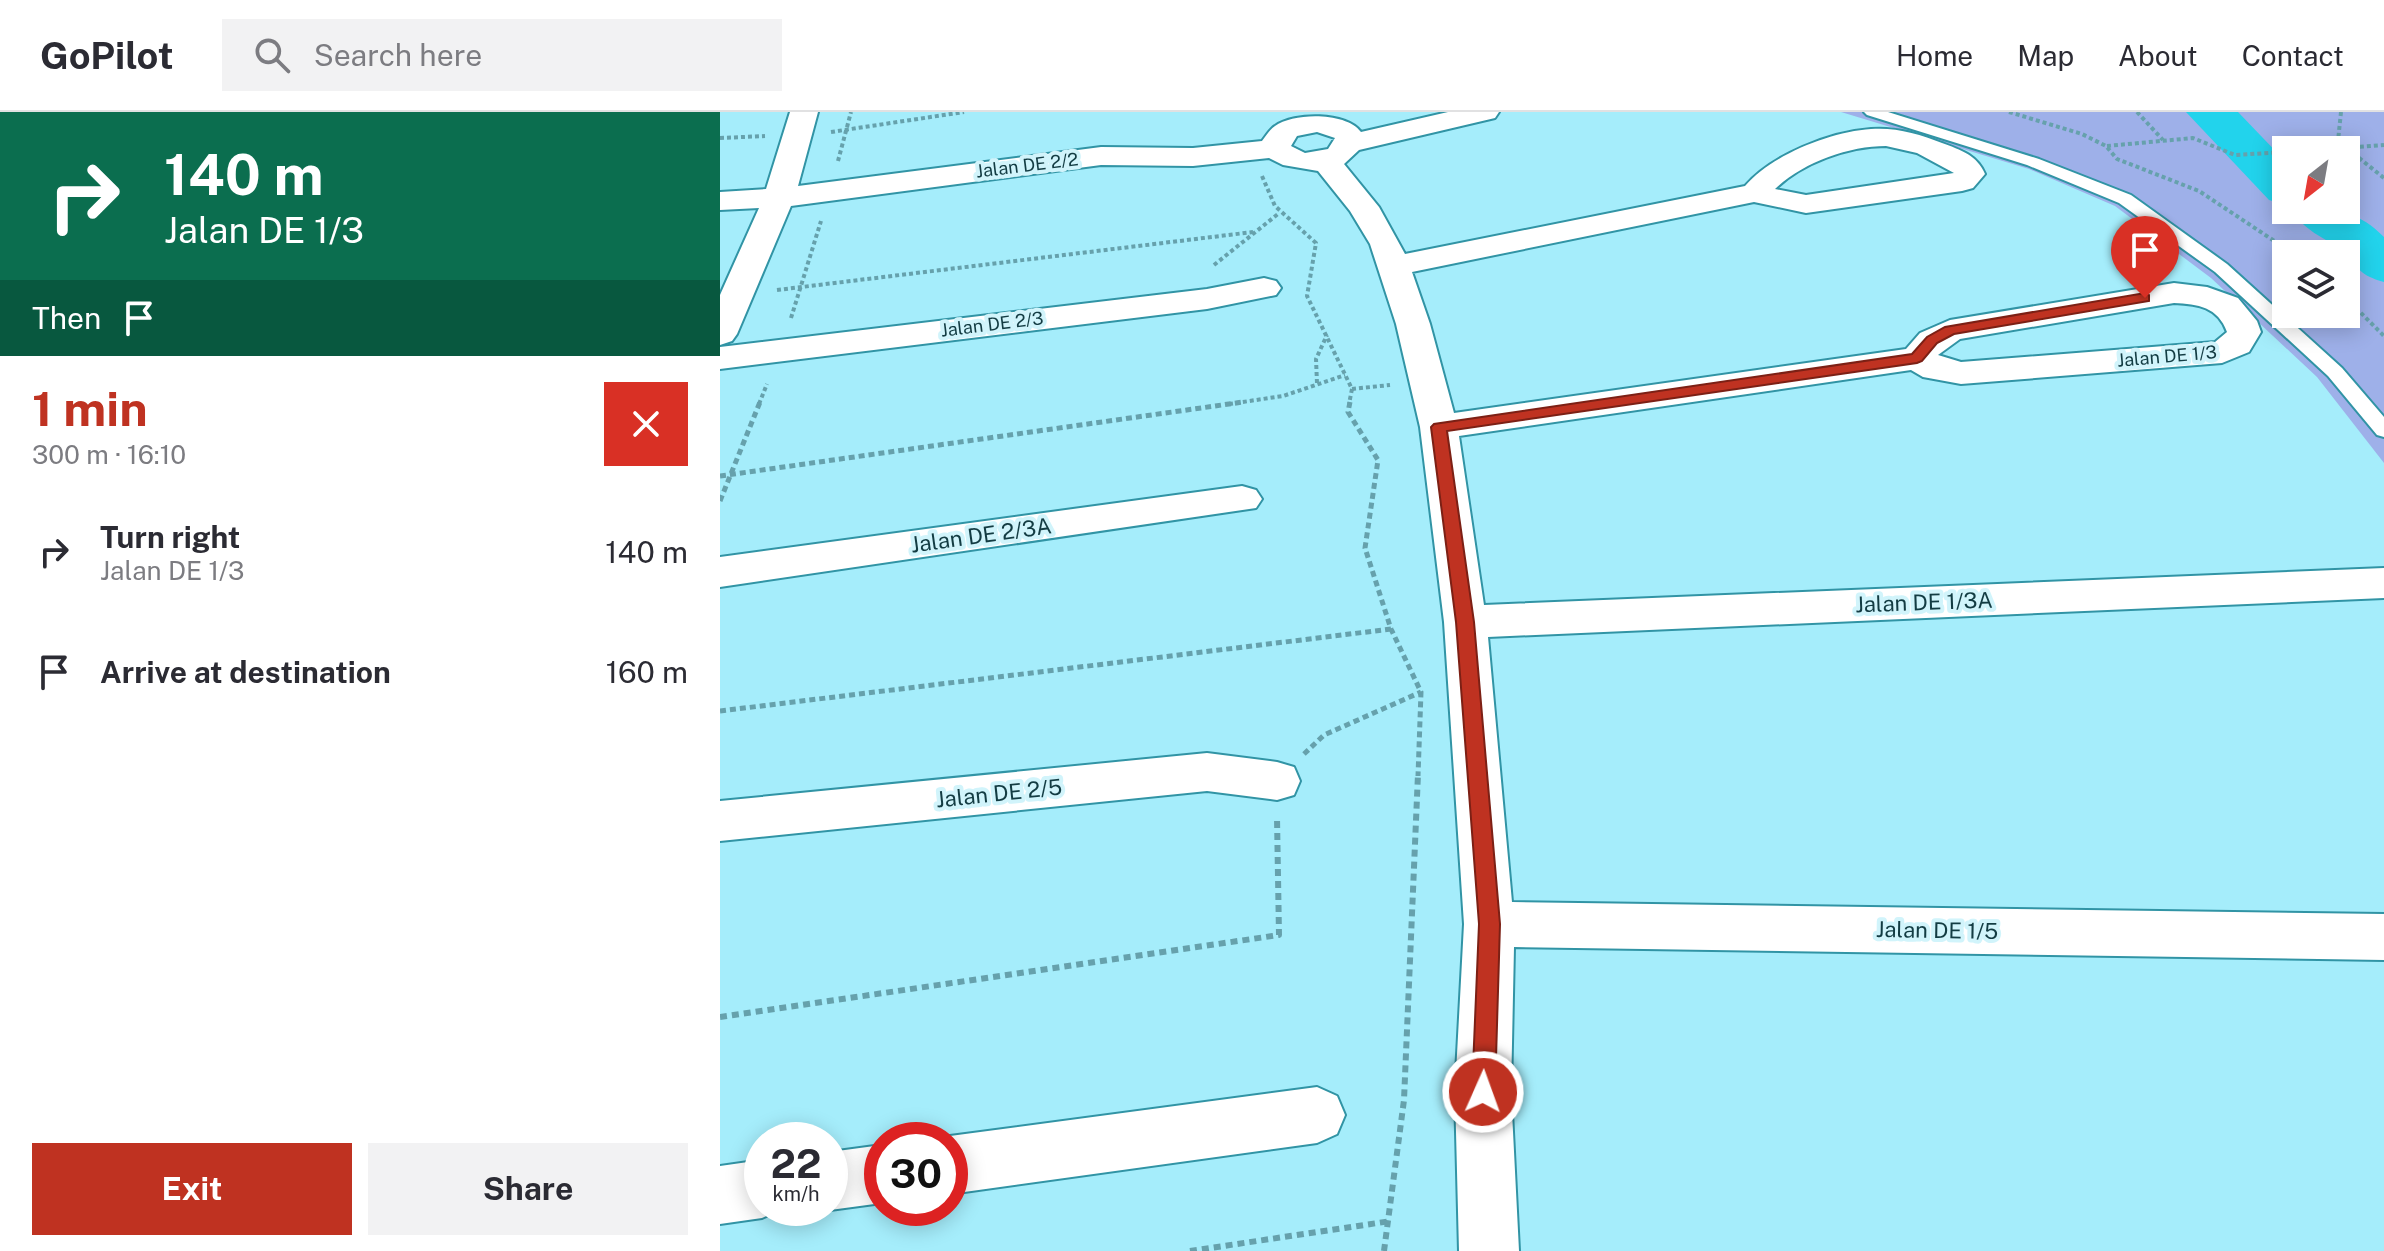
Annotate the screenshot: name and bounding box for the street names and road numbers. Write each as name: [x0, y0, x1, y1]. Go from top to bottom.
street label: Jalan DE 2/2: [975, 148, 1079, 182]
street label: Jalan DE 2/3: [939, 307, 1045, 341]
street label: Jalan DE 1/3: [2116, 341, 2218, 371]
street label: Jalan DE 2/3A: [909, 512, 1053, 558]
street label: Jalan DE 1/3A: [1855, 587, 1993, 617]
street label: Jalan DE 2/5: [935, 773, 1063, 813]
street label: Jalan DE 1/5: [1876, 916, 1998, 944]

